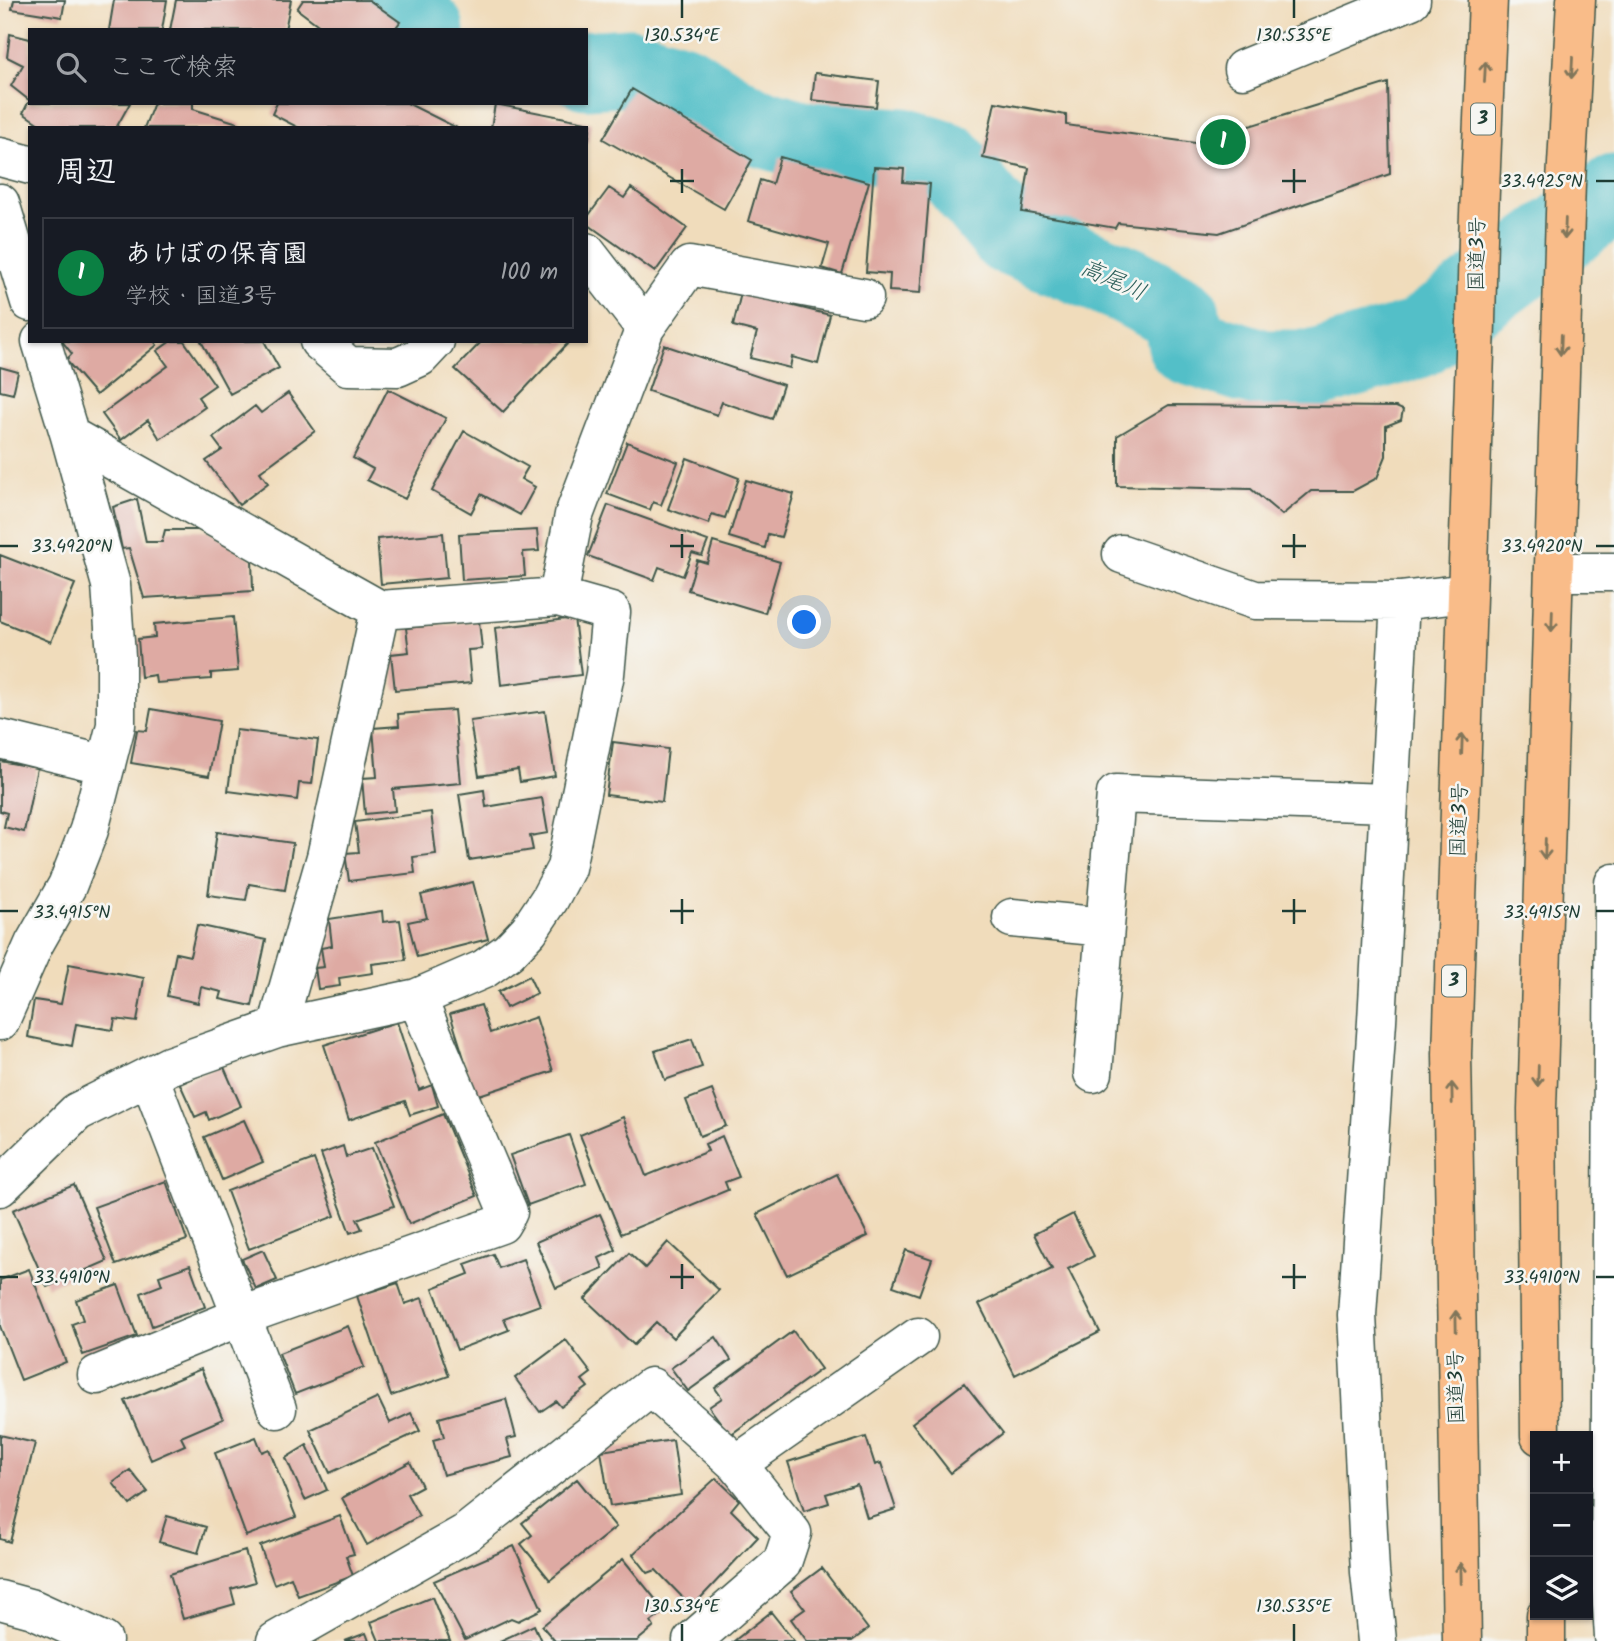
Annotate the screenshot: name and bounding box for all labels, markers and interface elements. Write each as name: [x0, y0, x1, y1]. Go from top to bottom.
text: 130.534°E: [644, 22, 720, 51]
text: 130.535°E: [1256, 22, 1332, 51]
search box: [28, 28, 588, 105]
text: ここで検索: [108, 47, 238, 89]
icon: search: [52, 48, 90, 86]
one-way arrow: [1566, 56, 1579, 79]
one-way arrow: [1479, 61, 1492, 84]
road number: 3: [1471, 104, 1495, 134]
pin: 1: [1200, 116, 1246, 168]
text: 周辺: [56, 149, 116, 197]
text: 33.4925°N: [1501, 168, 1583, 197]
street label: 国道3号: [1461, 216, 1495, 292]
one-way arrow: [1558, 217, 1571, 240]
text: あけぼの保育園: [125, 234, 308, 276]
water label: 高尾川: [1074, 251, 1152, 311]
text: 1: [78, 255, 84, 291]
text: 100 m: [500, 255, 558, 291]
text: 学校 · 国道3号: [125, 279, 277, 315]
one-way arrow: [1554, 333, 1568, 356]
text: 33.4920°N: [31, 533, 113, 562]
text: 33.4920°N: [1501, 533, 1583, 562]
your location: [787, 605, 821, 639]
one-way arrow: [1545, 609, 1559, 632]
one-way arrow: [1456, 732, 1469, 755]
street label: 国道3号: [1442, 782, 1478, 858]
one-way arrow: [1538, 837, 1552, 860]
text: 33.4915°N: [33, 899, 111, 928]
text: 33.4915°N: [1503, 899, 1581, 928]
road number: 3: [1442, 965, 1466, 996]
one-way arrow: [1531, 1064, 1545, 1087]
one-way arrow: [1445, 1082, 1459, 1105]
text: 33.4910°N: [34, 1264, 110, 1293]
text: 33.4910°N: [1504, 1264, 1580, 1293]
one-way arrow: [1449, 1310, 1462, 1333]
street label: 国道3号: [1440, 1349, 1474, 1425]
map controls: [1530, 1431, 1593, 1620]
button: +: [1530, 1431, 1593, 1494]
button: −: [1530, 1494, 1593, 1557]
button: layers: [1530, 1557, 1593, 1620]
one-way arrow: [1454, 1562, 1467, 1585]
text: 130.534°E: [644, 1593, 720, 1622]
text: 130.535°E: [1256, 1593, 1332, 1622]

